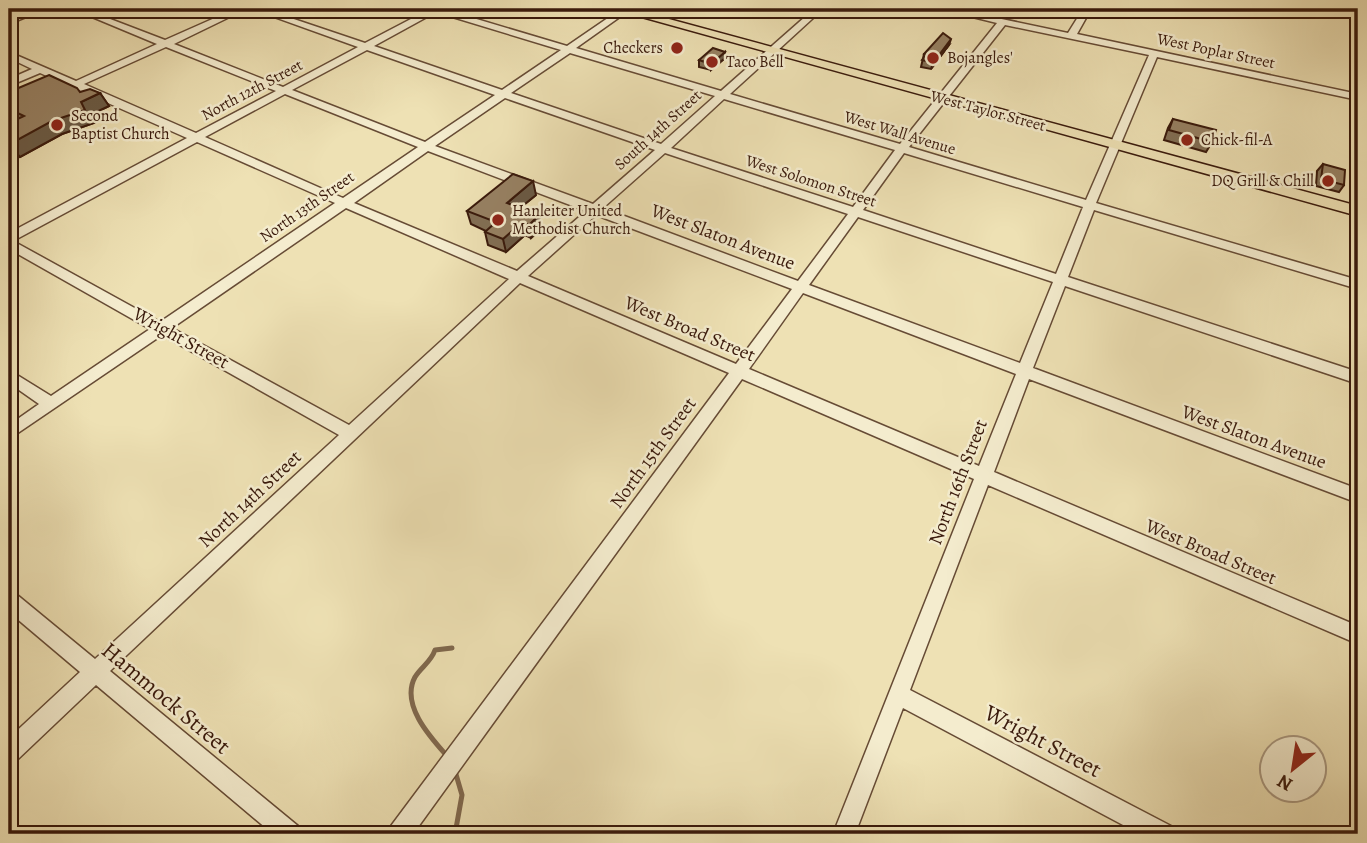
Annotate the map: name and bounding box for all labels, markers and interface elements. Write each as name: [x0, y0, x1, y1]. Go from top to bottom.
street label: West Poplar Street: [1154, 28, 1277, 74]
place label: Checkers: [603, 37, 663, 59]
marker: Checkers: [669, 40, 685, 56]
place label: Bojangles': [947, 47, 1013, 69]
marker: Bojangles': [925, 50, 941, 66]
place label: Taco Bell: [726, 51, 784, 73]
street label: North 12th Street: [198, 54, 306, 126]
marker: Taco Bell: [704, 54, 720, 70]
street label: South 14th Street: [609, 85, 707, 175]
street label: West Taylor Street: [927, 85, 1048, 137]
place label: Second Baptist Church: [71, 105, 170, 145]
street label: West Wall Avenue: [841, 105, 958, 160]
marker: Second Baptist Church: [49, 117, 65, 133]
place label: Chick-fil-A: [1201, 129, 1273, 151]
marker: Chick-fil-A: [1179, 132, 1195, 148]
street label: West Solomon Street: [742, 149, 879, 213]
street label: North 13th Street: [255, 166, 359, 248]
place label: DQ Grill & Chill: [1211, 170, 1314, 192]
marker: DQ Grill & Chill: [1320, 173, 1336, 189]
street label: West Slaton Avenue: [646, 197, 799, 276]
place label: Hanleiter United Methodist Church: [512, 200, 631, 240]
marker: Hanleiter United Methodist Church: [490, 212, 506, 228]
street label: West Broad Street: [620, 289, 759, 368]
street label: Wright Street: [127, 300, 234, 375]
street label: North 15th Street: [604, 392, 702, 514]
street label: West Slaton Avenue: [1177, 398, 1330, 475]
street label: North 16th Street: [922, 416, 994, 548]
street label: North 14th Street: [193, 444, 307, 554]
street label: West Broad Street: [1141, 512, 1280, 591]
street label: Hammock Street: [95, 635, 237, 761]
street label: Wright Street: [978, 697, 1107, 785]
north arrow: [1258, 734, 1328, 804]
text: N: [1272, 768, 1297, 798]

